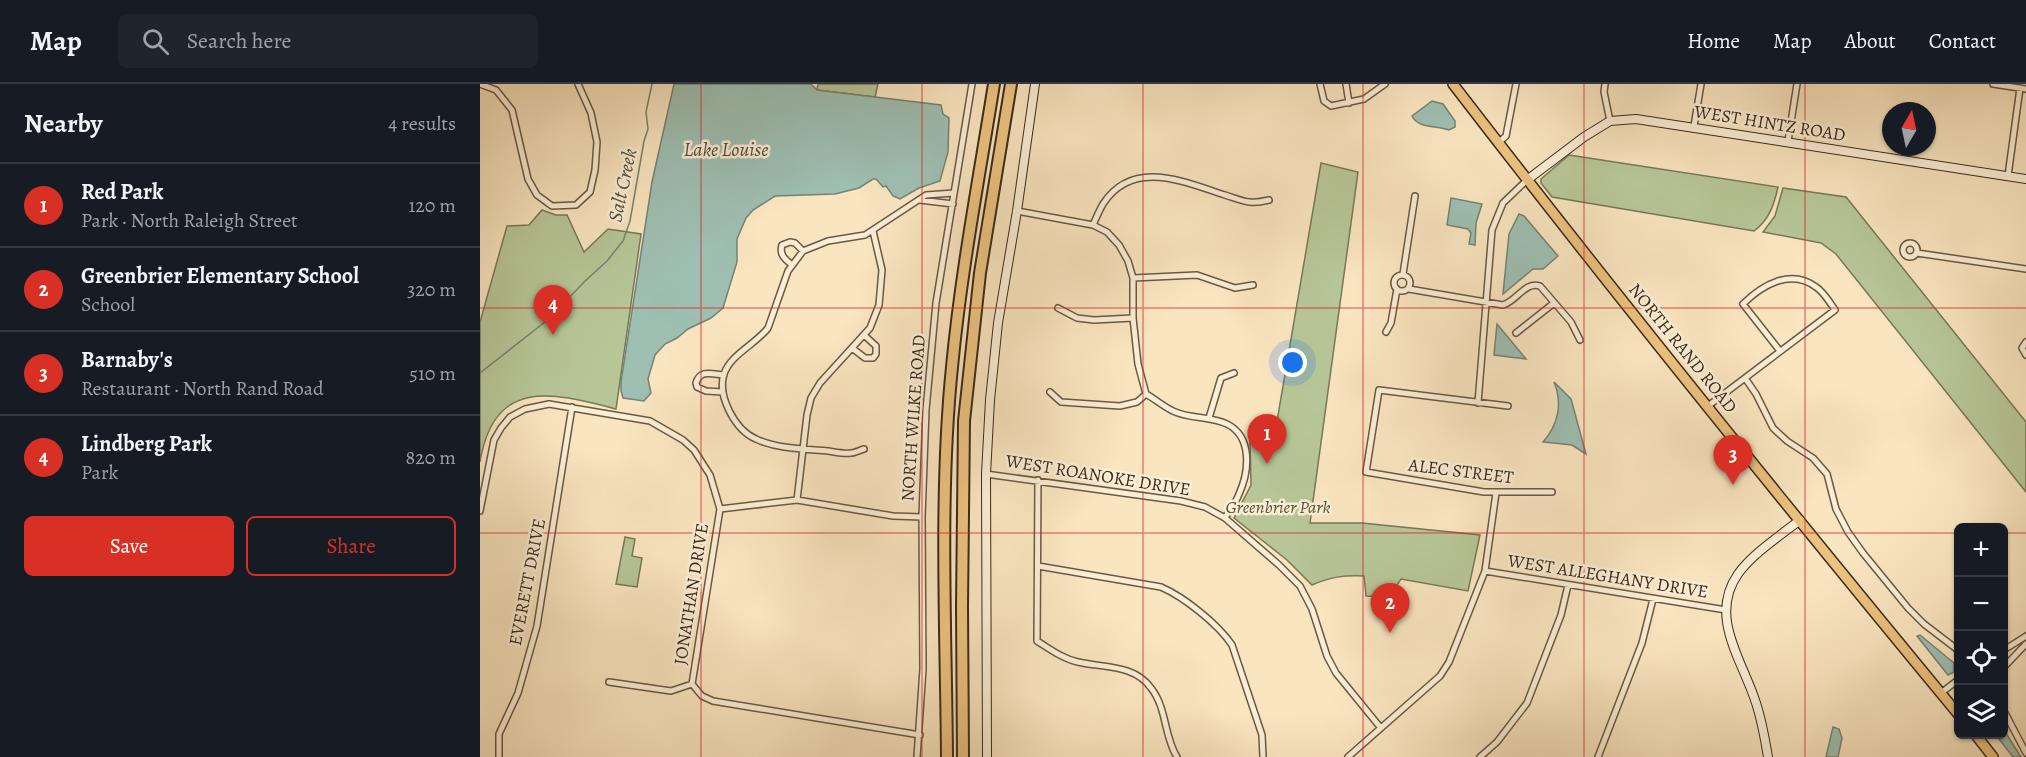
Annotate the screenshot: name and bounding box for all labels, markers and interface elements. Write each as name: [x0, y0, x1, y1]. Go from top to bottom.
search box: [118, 14, 538, 68]
text: Map: [30, 22, 82, 60]
icon: search: [139, 25, 172, 58]
text: Search here: [187, 26, 291, 56]
text: Home: [1687, 27, 1740, 55]
text: Map: [1773, 27, 1811, 55]
text: About: [1844, 27, 1896, 55]
text: Contact: [1929, 27, 1996, 55]
street label: WEST HINTZ ROAD: [1692, 99, 1847, 147]
north arrow: [1882, 102, 1936, 156]
text: Nearby: [24, 106, 103, 141]
text: 4 results: [388, 110, 456, 137]
water label: Lake Louise: [684, 136, 768, 163]
water label: Salt Creek: [602, 146, 643, 224]
text: Red Park: [81, 177, 163, 207]
text: 1: [40, 192, 47, 219]
text: 120 m: [408, 192, 456, 219]
text: Park · North Raleigh Street: [81, 207, 298, 234]
text: Greenbrier Elementary School: [81, 261, 359, 291]
text: 2: [39, 276, 48, 303]
text: 320 m: [407, 276, 456, 303]
street label: NORTH RAND ROAD: [1623, 278, 1743, 418]
pin: 4: [534, 286, 572, 335]
text: School: [81, 291, 135, 318]
street label: NORTH WILKE ROAD: [895, 334, 931, 502]
text: Barnaby's: [81, 345, 173, 375]
your location: [1278, 348, 1307, 377]
text: 3: [39, 360, 48, 387]
text: 510 m: [409, 360, 456, 387]
text: Restaurant · North Rand Road: [81, 375, 324, 402]
pin: 1: [1248, 414, 1286, 464]
text: Lindberg Park: [81, 429, 212, 459]
pin: 3: [1714, 436, 1752, 485]
text: 4: [39, 444, 48, 471]
text: 820 m: [406, 444, 456, 471]
street label: WEST ROANOKE DRIVE: [1003, 448, 1192, 501]
street label: ALEC STREET: [1406, 453, 1515, 489]
text: Park: [81, 459, 119, 486]
park label: Greenbrier Park: [1225, 495, 1331, 519]
button: Save: [24, 516, 234, 576]
button: Share: [246, 516, 456, 576]
street label: EVERETT DRIVE: [503, 516, 551, 648]
street label: JONATHAN DRIVE: [668, 521, 714, 667]
map controls: [1954, 523, 2008, 739]
button: +: [1954, 523, 2008, 577]
street label: WEST ALLEGHANY DRIVE: [1505, 548, 1710, 604]
button: −: [1954, 577, 2008, 631]
pin: 2: [1370, 584, 1410, 633]
button: locate: [1954, 631, 2008, 685]
button: layers: [1954, 685, 2008, 739]

